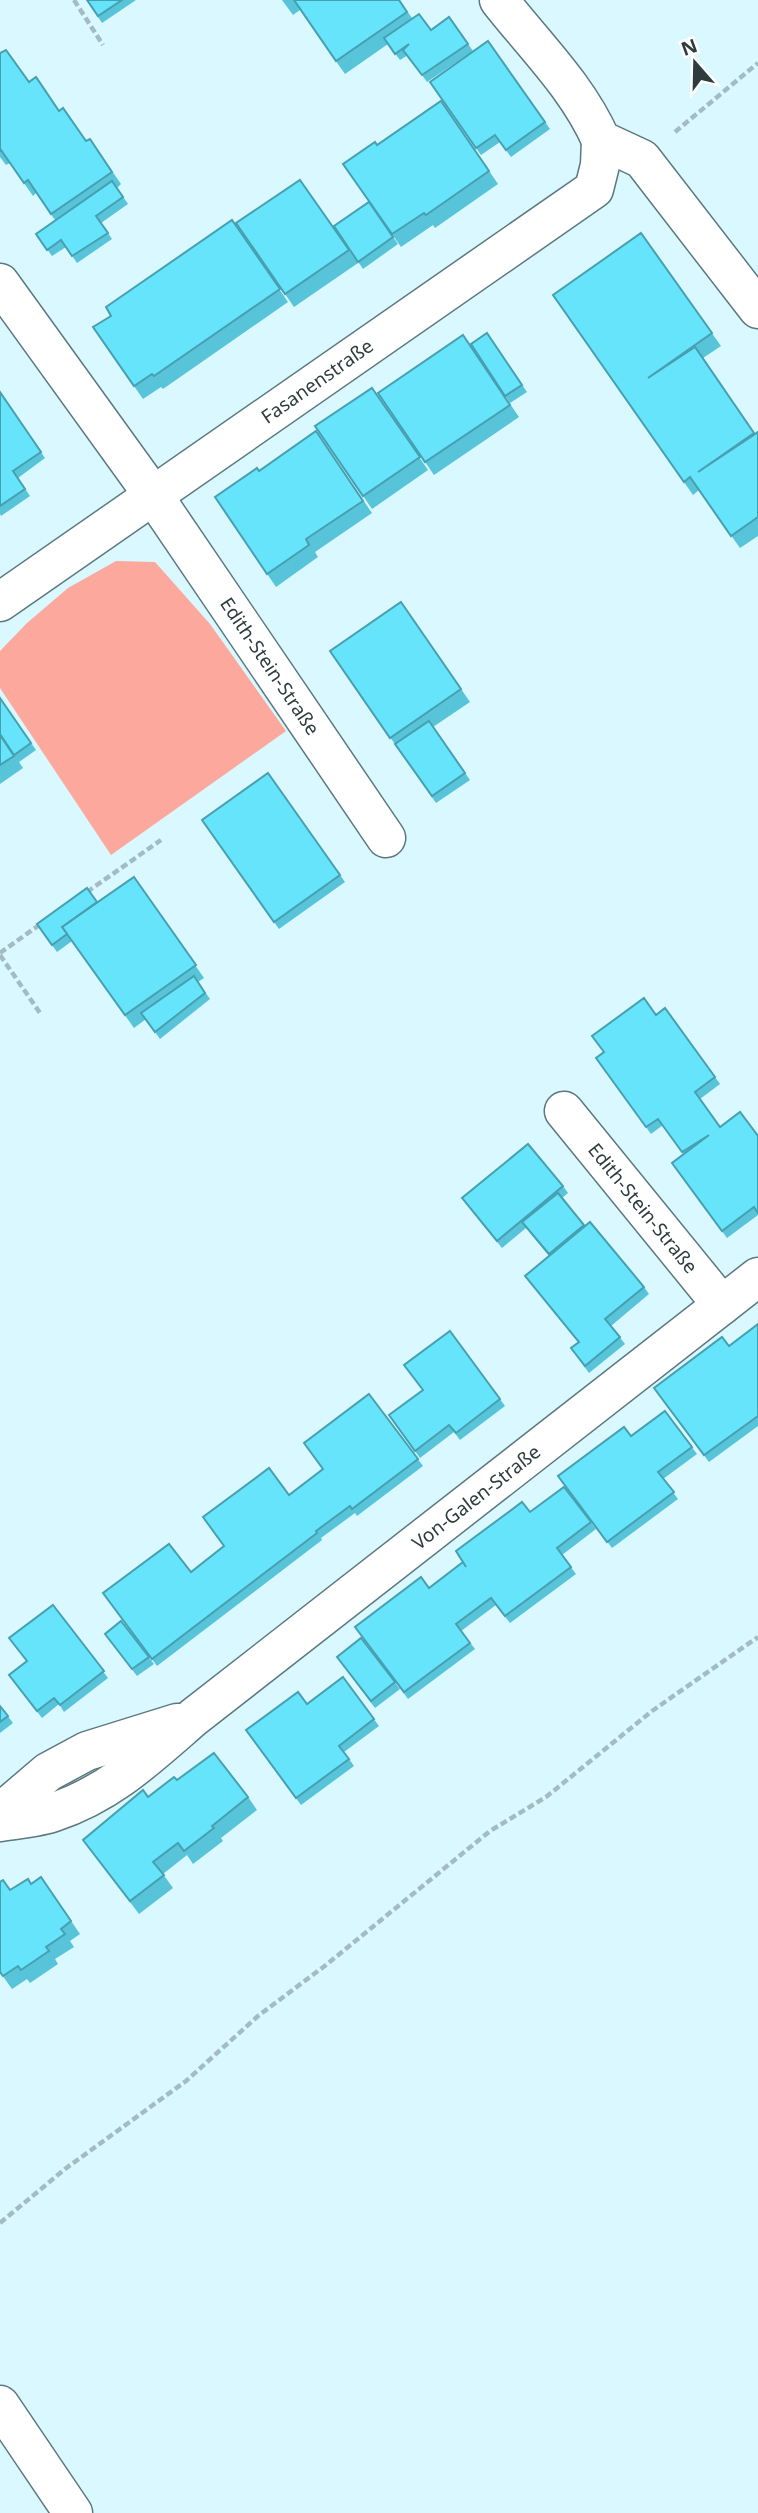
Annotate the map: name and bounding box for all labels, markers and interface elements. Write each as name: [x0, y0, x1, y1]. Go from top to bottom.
north arrow: [660, 28, 730, 98]
text: N: [677, 32, 701, 62]
street label: Fasanenstraße: [256, 333, 378, 429]
street label: Edith-Stein-Straße: [214, 592, 326, 740]
street label: Edith-Stein-Straße: [582, 1137, 704, 1279]
street label: Von-Galen-Straße: [406, 1439, 546, 1555]

